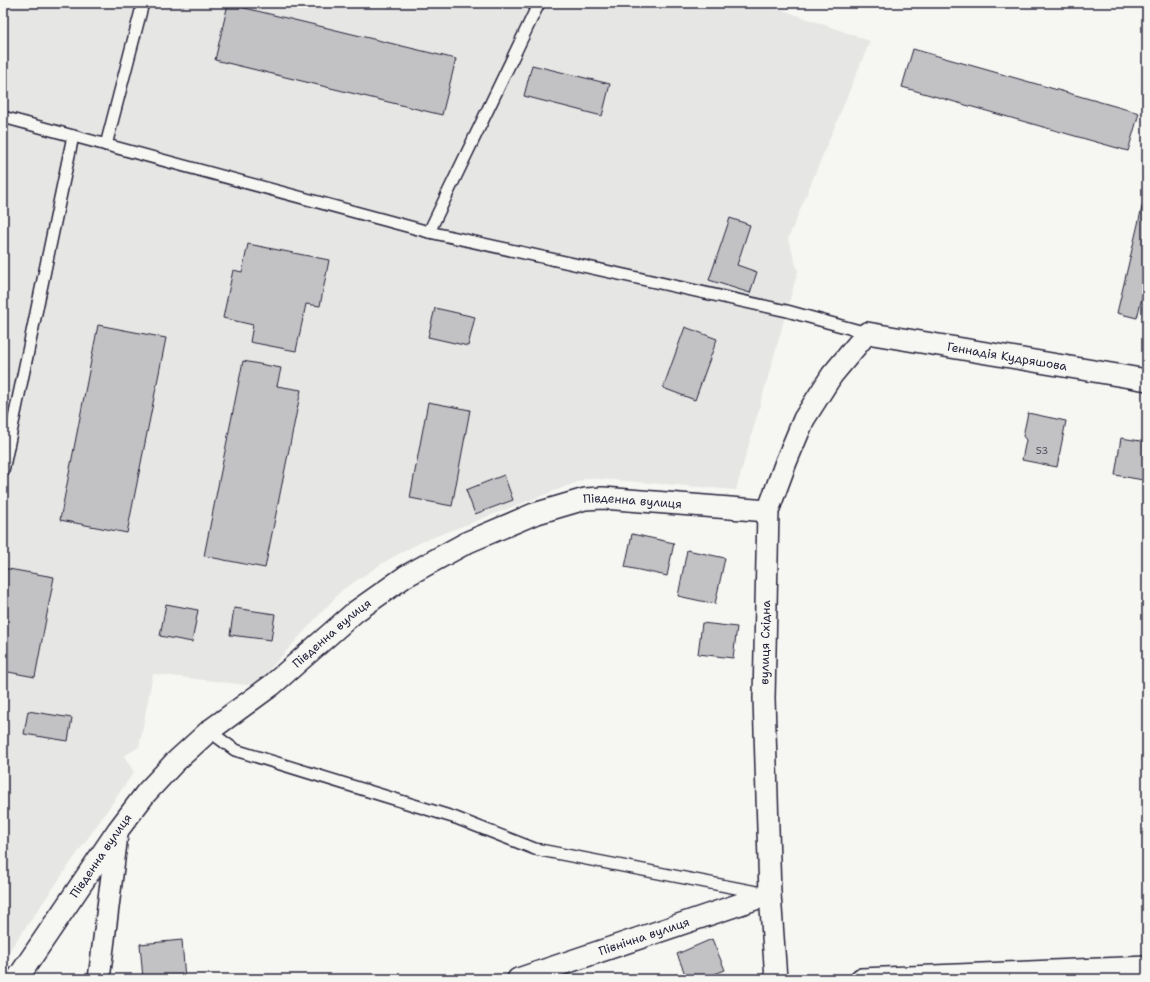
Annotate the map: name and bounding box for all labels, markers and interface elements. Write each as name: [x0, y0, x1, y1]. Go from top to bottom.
street label: Геннадія Кудряшова: [946, 339, 1069, 375]
house number: 53: [1036, 444, 1048, 457]
street label: Південна вулиця: [583, 490, 682, 512]
street label: Південна вулиця: [289, 595, 374, 671]
street label: вулиця Східна: [756, 599, 774, 685]
street label: Південна вулиця: [66, 810, 136, 901]
street label: Північна вулиця: [597, 914, 691, 959]

